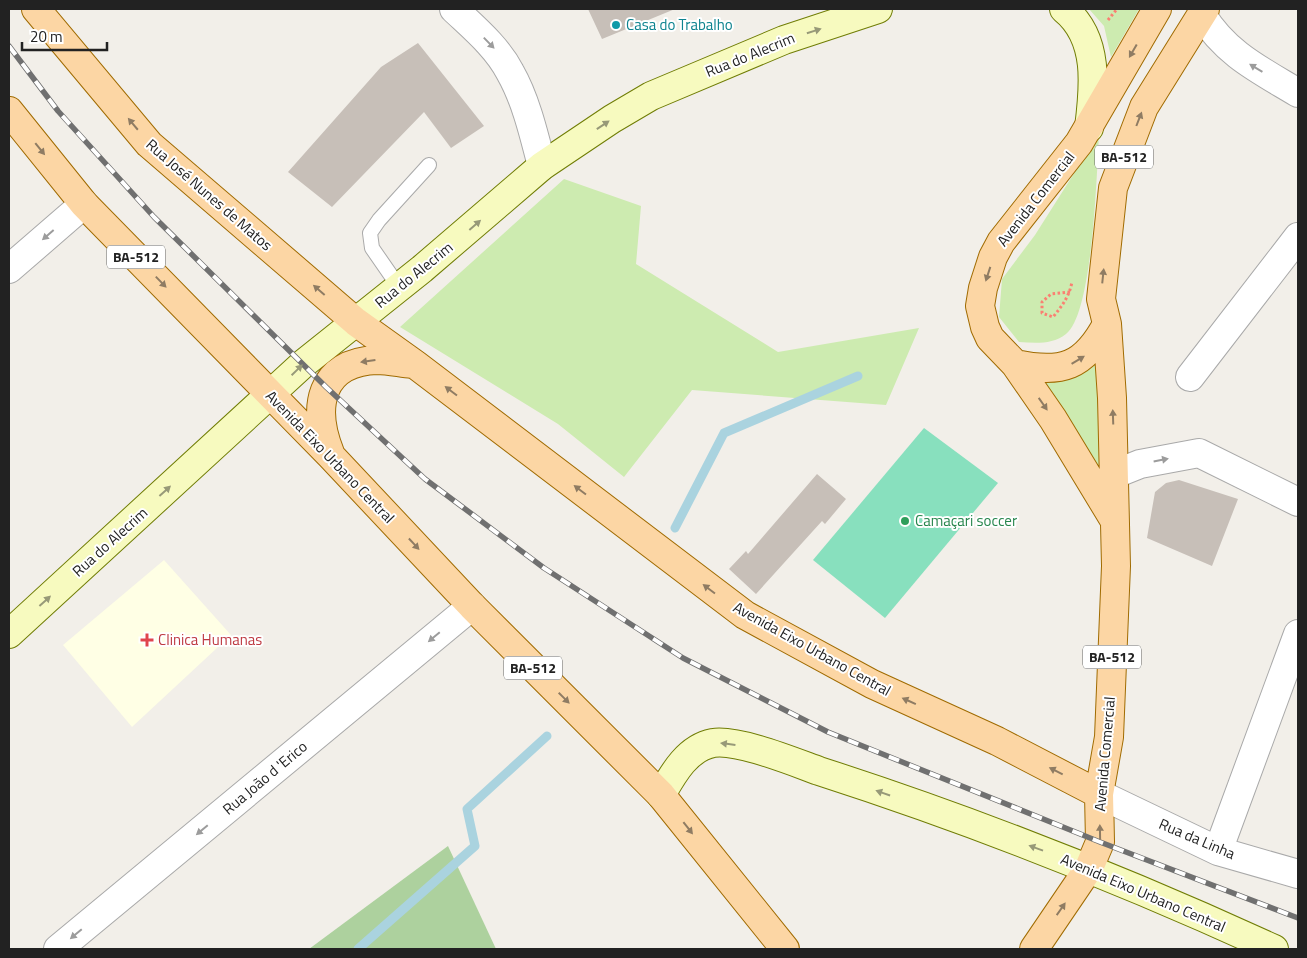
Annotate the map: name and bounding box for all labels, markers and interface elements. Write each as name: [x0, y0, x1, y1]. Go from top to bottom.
place label: Casa do Trabalho: [626, 13, 733, 36]
marker: Casa do Trabalho: [610, 19, 622, 31]
scale bar: [22, 20, 108, 52]
text: 20 m: [30, 25, 63, 48]
street label: Rua do Alecrim: [702, 26, 798, 83]
one-way arrow: [807, 26, 822, 34]
one-way arrow: [483, 37, 495, 49]
one-way arrow: [1128, 45, 1137, 58]
one-way arrow: [1250, 63, 1263, 72]
one-way arrow: [1136, 111, 1143, 126]
one-way arrow: [127, 118, 138, 131]
one-way arrow: [596, 120, 609, 130]
street label: Rua José Nunes de Matos: [141, 133, 278, 256]
one-way arrow: [34, 142, 45, 155]
street label: Avenida Comercial: [991, 146, 1080, 251]
road number: BA-512: [1095, 146, 1153, 168]
one-way arrow: [468, 219, 481, 230]
one-way arrow: [41, 230, 54, 241]
street label: Rua do Alecrim: [370, 236, 458, 313]
road number: BA-512: [107, 246, 165, 268]
one-way arrow: [983, 267, 991, 282]
one-way arrow: [1100, 267, 1108, 283]
one-way arrow: [155, 276, 167, 288]
one-way arrow: [313, 285, 326, 296]
one-way arrow: [1072, 355, 1085, 364]
one-way arrow: [359, 358, 375, 366]
one-way arrow: [291, 364, 303, 376]
street label: Avenida Eixo Urbano Central: [260, 385, 400, 528]
one-way arrow: [445, 386, 458, 397]
one-way arrow: [1038, 397, 1048, 411]
one-way arrow: [1108, 409, 1116, 425]
one-way arrow: [1154, 456, 1169, 464]
one-way arrow: [573, 485, 587, 495]
one-way arrow: [159, 486, 172, 497]
street label: Rua do Alecrim: [67, 501, 153, 582]
place label: Camaçari soccer: [915, 509, 1017, 532]
marker: Camaçari soccer: [899, 515, 911, 527]
one-way arrow: [408, 538, 420, 550]
one-way arrow: [703, 583, 716, 594]
one-way arrow: [38, 595, 50, 607]
street label: Avenida Eixo Urbano Central: [729, 596, 895, 702]
place label: Clinica Humanas: [158, 628, 262, 651]
one-way arrow: [428, 632, 441, 643]
marker: Clinica Humanas: [140, 633, 154, 647]
road number: BA-512: [1083, 646, 1141, 669]
road number: BA-512: [504, 656, 562, 680]
one-way arrow: [558, 692, 570, 704]
street label: Avenida Comercial: [1088, 696, 1121, 812]
one-way arrow: [902, 697, 916, 705]
street label: Rua João d 'Erico: [217, 735, 312, 820]
one-way arrow: [720, 740, 736, 748]
one-way arrow: [1049, 767, 1063, 775]
one-way arrow: [875, 789, 890, 797]
street label: Rua da Linha: [1156, 812, 1239, 865]
one-way arrow: [683, 821, 694, 834]
one-way arrow: [1095, 824, 1103, 840]
one-way arrow: [195, 825, 208, 836]
one-way arrow: [1028, 844, 1043, 852]
street label: Avenida Eixo Urbano Central: [1057, 847, 1229, 938]
one-way arrow: [1056, 902, 1066, 916]
one-way arrow: [70, 929, 83, 940]

